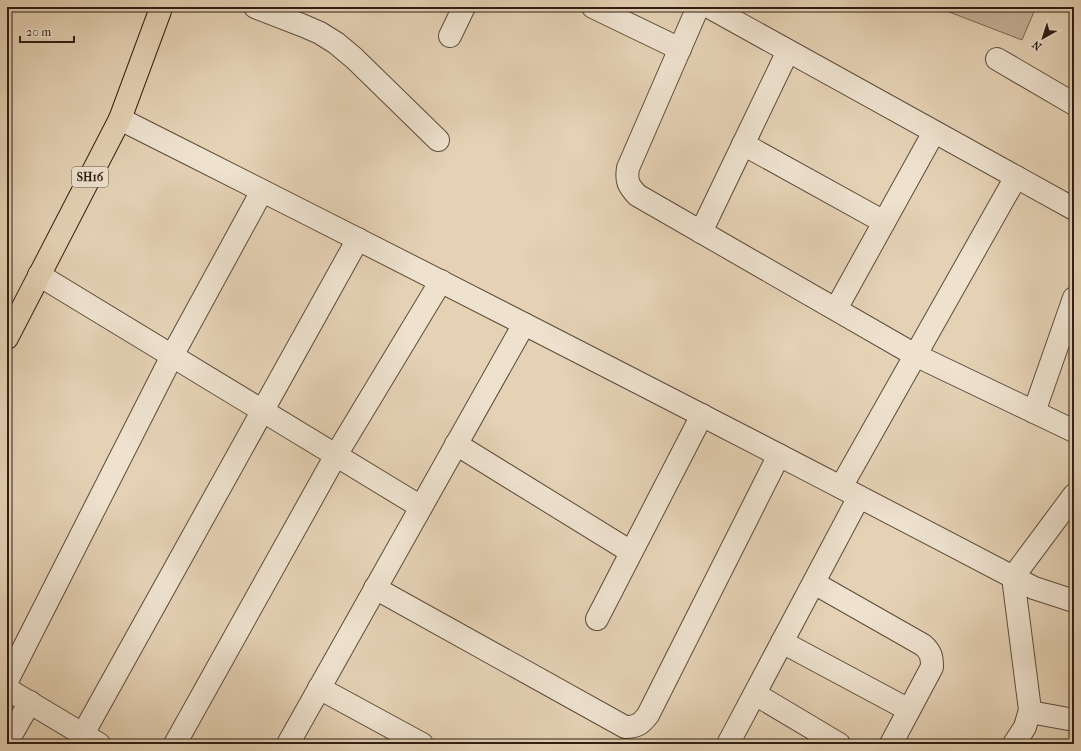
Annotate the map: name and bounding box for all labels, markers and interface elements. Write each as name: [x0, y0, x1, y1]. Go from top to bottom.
scale bar: [20, 18, 74, 44]
north arrow: [1023, 18, 1063, 58]
text: 20 m: [26, 25, 51, 39]
text: N: [1029, 37, 1044, 53]
road number: SH16: [72, 167, 108, 187]

